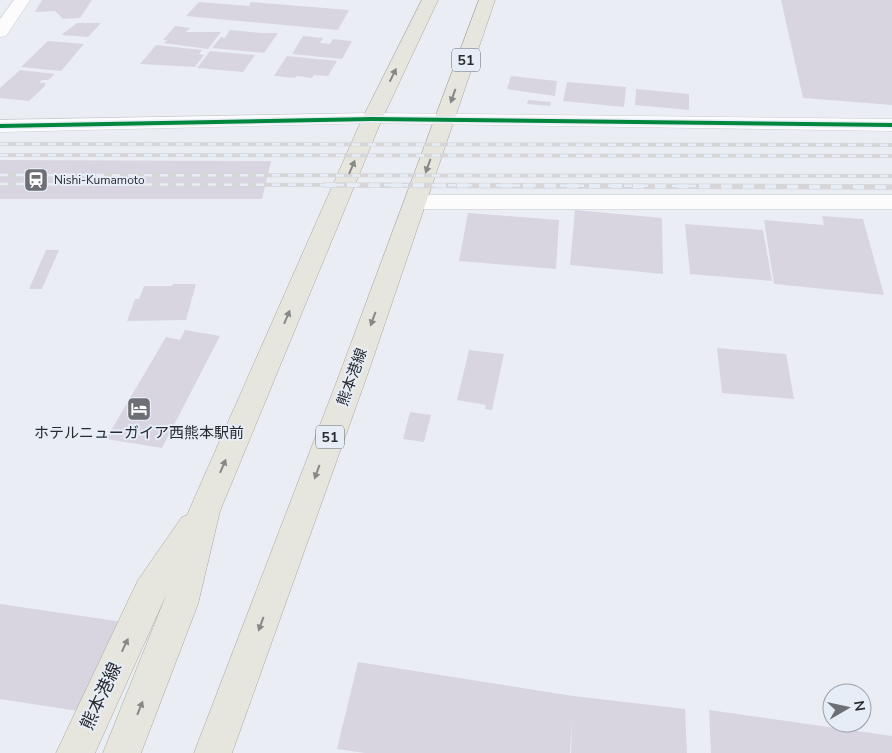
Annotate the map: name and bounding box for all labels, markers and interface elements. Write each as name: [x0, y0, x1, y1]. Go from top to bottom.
road number: 51: [452, 48, 480, 72]
one-way arrow: [390, 68, 398, 82]
one-way arrow: [449, 88, 457, 103]
one-way arrow: [424, 159, 432, 174]
one-way arrow: [348, 160, 356, 174]
station icon: Nishi-Kumamoto: [23, 167, 49, 193]
place label: Nishi-Kumamoto: [54, 172, 145, 188]
one-way arrow: [284, 310, 292, 324]
one-way arrow: [369, 312, 377, 327]
street label: 熊本港線: [332, 345, 372, 409]
hotel icon: ホテルニューガイア西熊本駅前: [126, 396, 152, 422]
place label: ホテルニューガイア西熊本駅前: [34, 423, 244, 443]
road number: 51: [316, 426, 344, 448]
one-way arrow: [220, 459, 228, 473]
one-way arrow: [313, 464, 320, 479]
one-way arrow: [257, 617, 265, 632]
one-way arrow: [121, 638, 129, 652]
street label: 熊本港線: [75, 658, 127, 734]
north arrow: [822, 683, 872, 733]
text: N: [849, 699, 870, 713]
one-way arrow: [136, 700, 144, 715]

